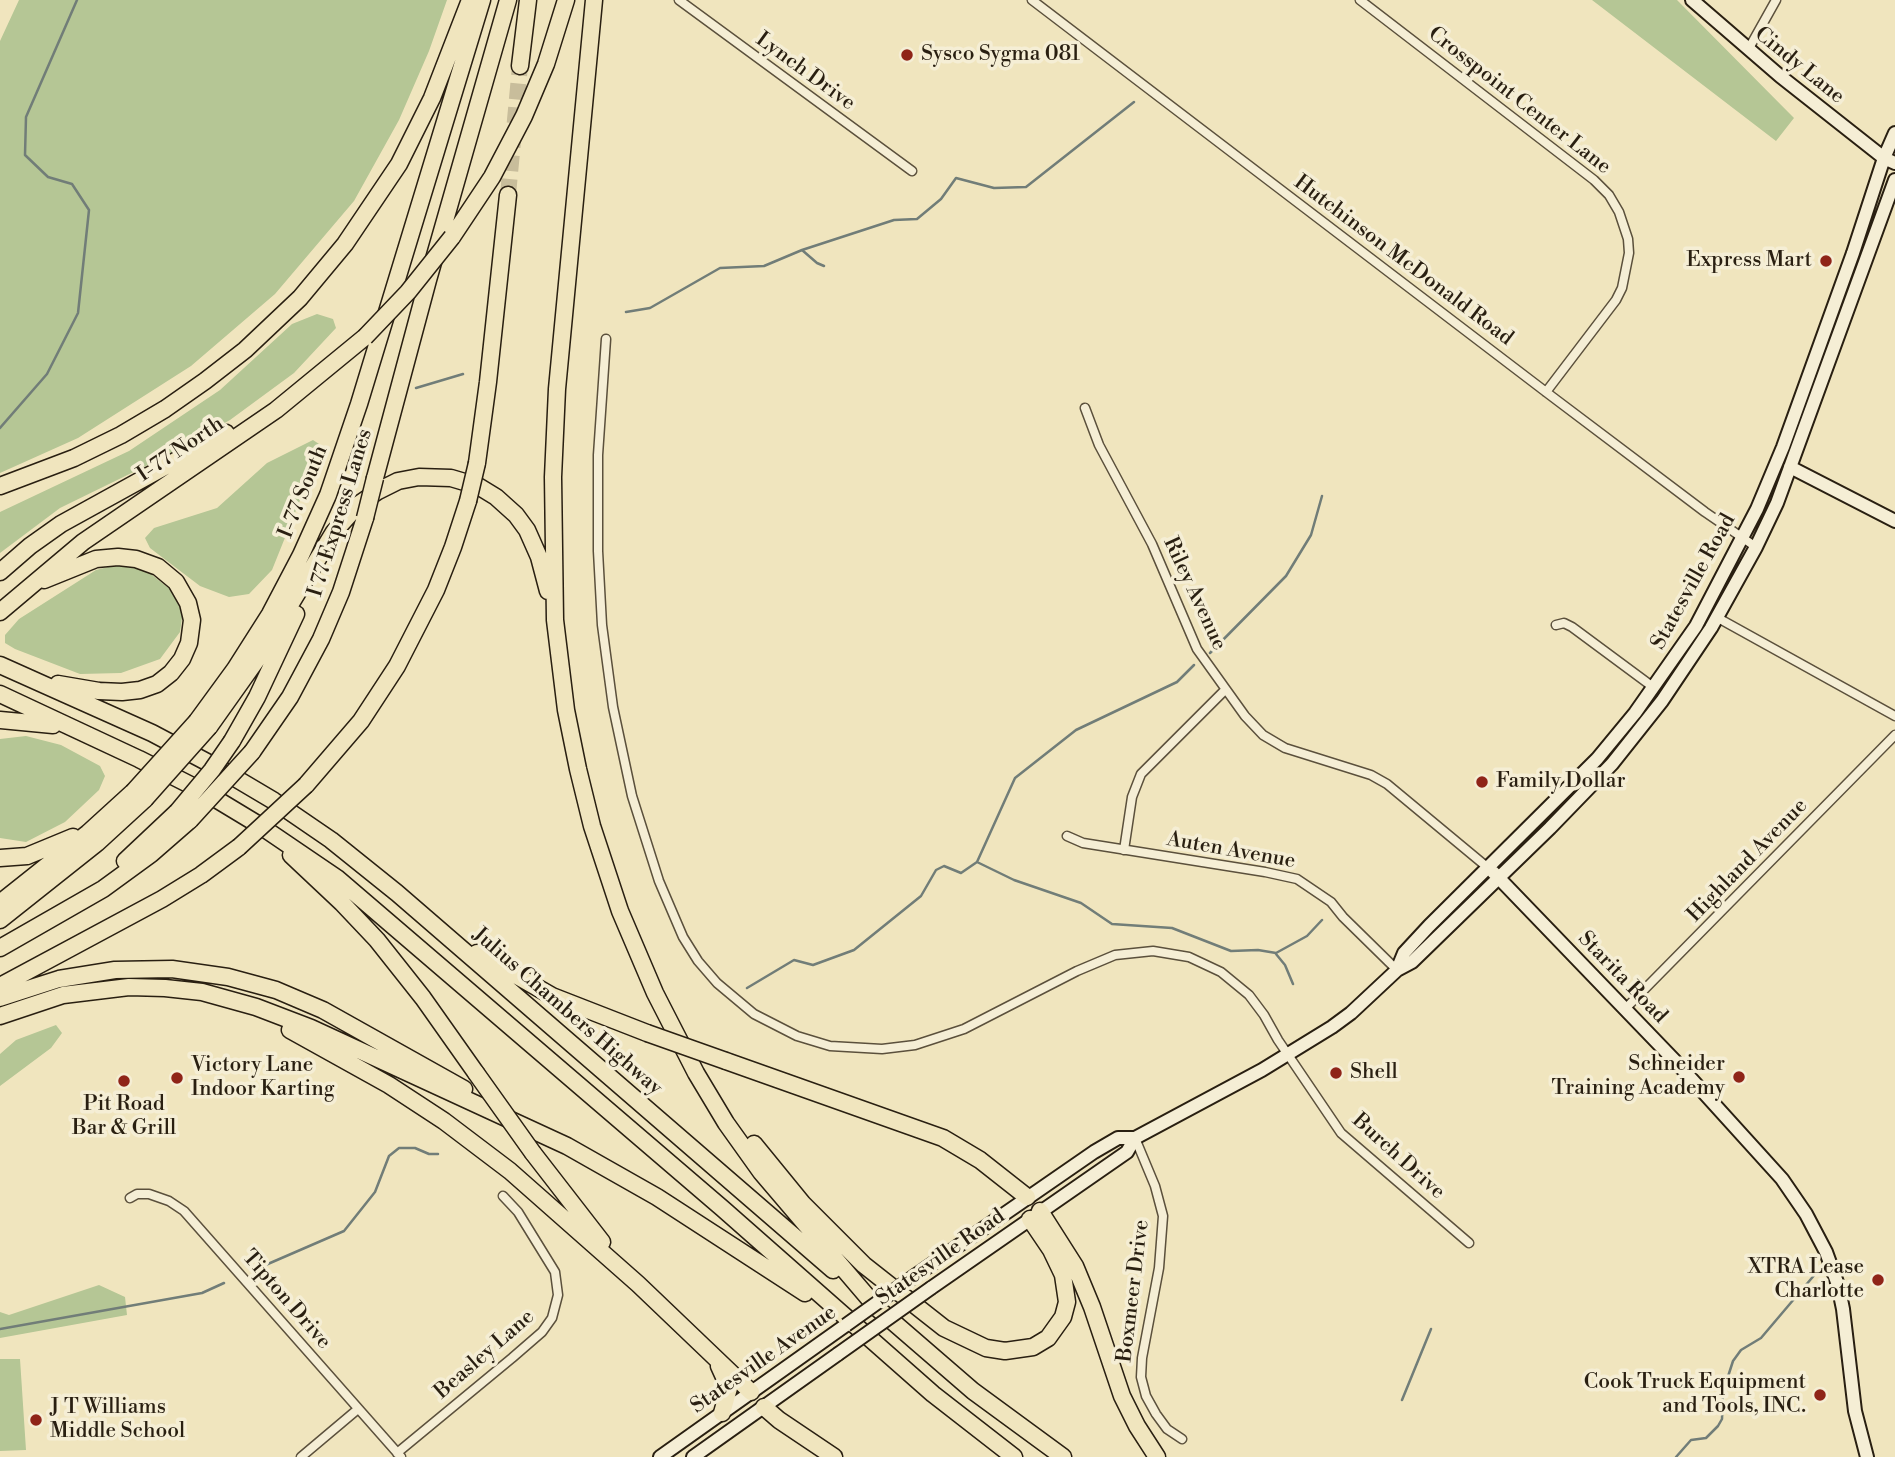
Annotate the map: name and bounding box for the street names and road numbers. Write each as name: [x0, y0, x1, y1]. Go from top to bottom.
street label: Crosspoint Center Lane: [1423, 22, 1615, 180]
street label: Cindy Lane: [1749, 22, 1849, 110]
street label: Lynch Drive: [750, 27, 860, 117]
street label: Hutchinson McDonald Road: [1288, 170, 1518, 352]
street label: I-77 North: [133, 412, 229, 488]
street label: I 77 Express Lanes: [303, 426, 379, 600]
street label: I-77 South: [274, 442, 334, 542]
street label: Statesville Road: [1646, 510, 1742, 654]
street label: Riley Avenue: [1157, 533, 1231, 655]
street label: Highland Avenue: [1683, 794, 1813, 928]
street label: Auten Avenue: [1165, 827, 1297, 875]
street label: Julius Chambers Highway: [467, 923, 667, 1101]
street label: Starita Road: [1572, 927, 1672, 1029]
street label: Burch Drive: [1346, 1109, 1450, 1205]
street label: Statesville Road: [872, 1204, 1010, 1312]
street label: Boxmeer Drive: [1113, 1218, 1155, 1364]
street label: Tipton Drive: [236, 1245, 336, 1355]
street label: Statesville Avenue: [686, 1300, 842, 1420]
street label: Beasley Lane: [430, 1305, 540, 1405]

